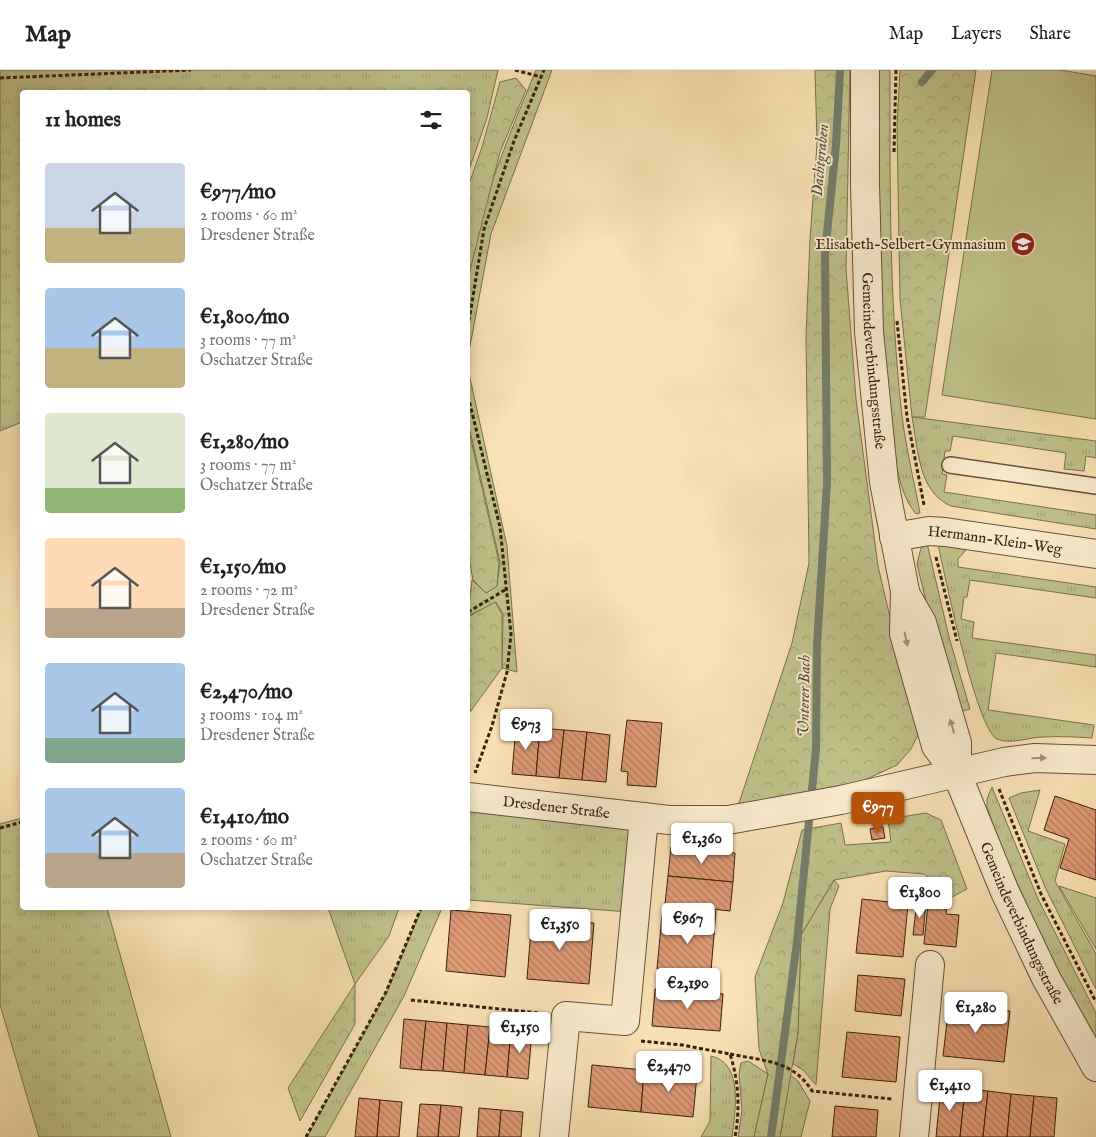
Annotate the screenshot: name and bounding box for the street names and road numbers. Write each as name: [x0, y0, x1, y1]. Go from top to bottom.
street label: Gemeindeverbindungsstraße: [857, 272, 890, 450]
street label: Hermann-Klein-Weg: [927, 522, 1064, 559]
street label: Dresdener Straße: [502, 792, 611, 823]
street label: Gemeindeverbindungsstraße: [976, 839, 1068, 1008]

